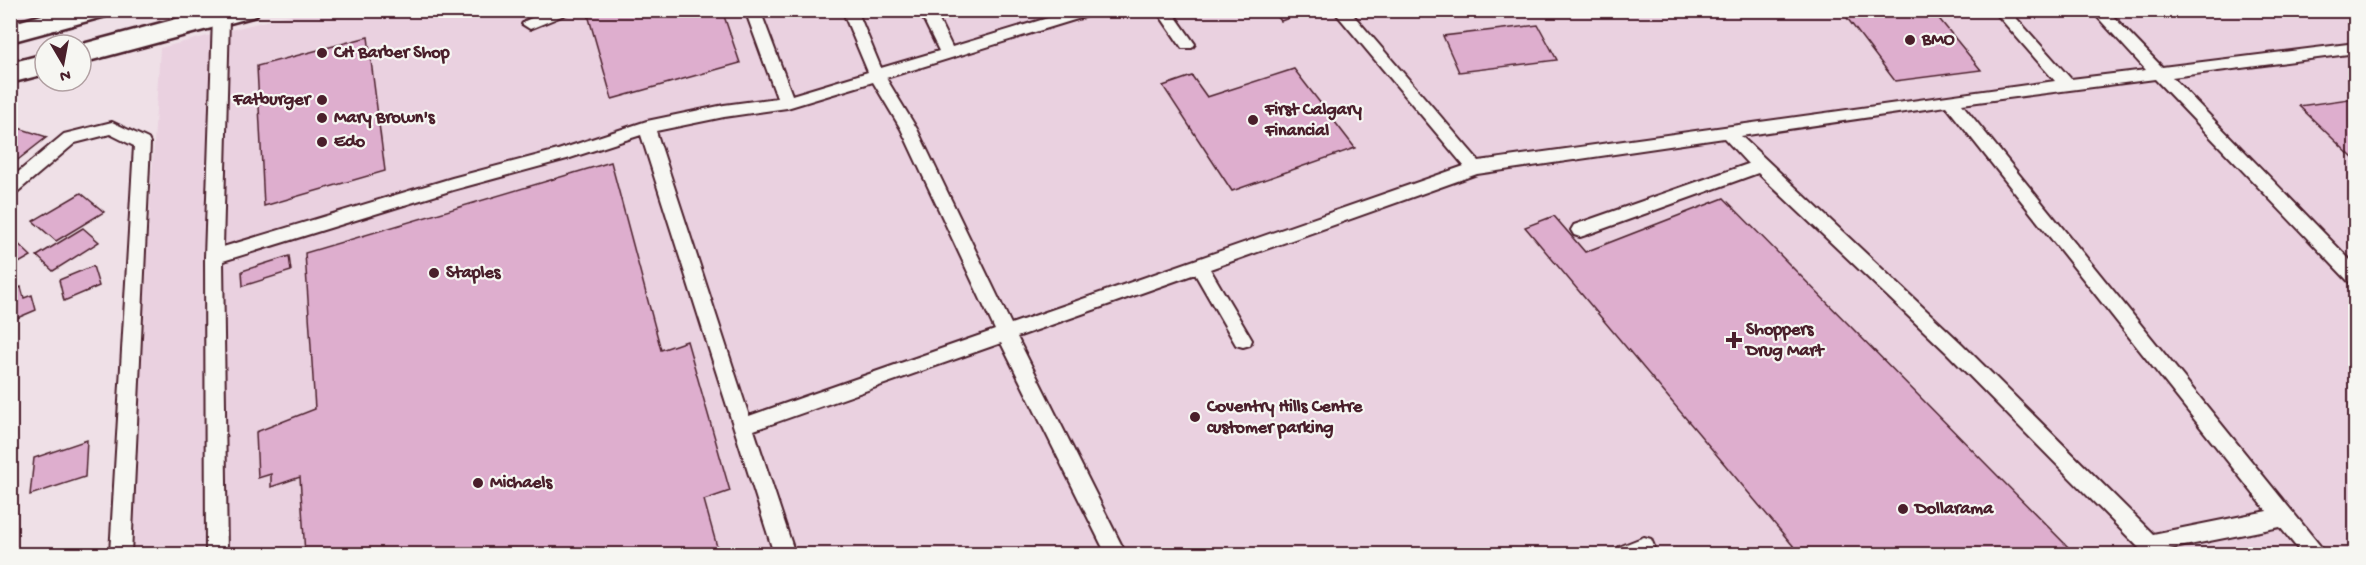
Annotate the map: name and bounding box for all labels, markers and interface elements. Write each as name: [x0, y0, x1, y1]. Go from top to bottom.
place label: BMO: [1921, 30, 1955, 51]
north arrow: [33, 33, 93, 93]
marker: BMO: [1903, 33, 1917, 47]
place label: CH Barber Shop: [333, 43, 450, 64]
marker: CH Barber Shop: [315, 46, 329, 60]
text: N: [58, 64, 72, 85]
place label: Fatburger: [232, 90, 313, 111]
marker: Fatburger: [315, 93, 329, 107]
place label: First Calgary Financial: [1264, 100, 1362, 142]
place label: Mary Brown's: [334, 108, 436, 129]
marker: Mary Brown's: [315, 111, 329, 125]
marker: First Calgary Financial: [1246, 113, 1260, 127]
place label: Edo: [334, 132, 366, 153]
marker: Edo: [315, 135, 329, 149]
place label: Staples: [446, 263, 502, 284]
marker: Staples: [427, 266, 441, 280]
place label: Shoppers Drug Mart: [1744, 320, 1825, 362]
marker: Shoppers Drug Mart: [1727, 333, 1741, 347]
place label: Coventry Hills Centre customer parking: [1206, 397, 1363, 439]
marker: Coventry Hills Centre customer parking: [1188, 410, 1202, 424]
place label: Michaels: [490, 473, 553, 494]
marker: Michaels: [471, 476, 485, 490]
place label: Dollarama: [1913, 499, 1994, 520]
marker: Dollarama: [1896, 502, 1910, 516]

